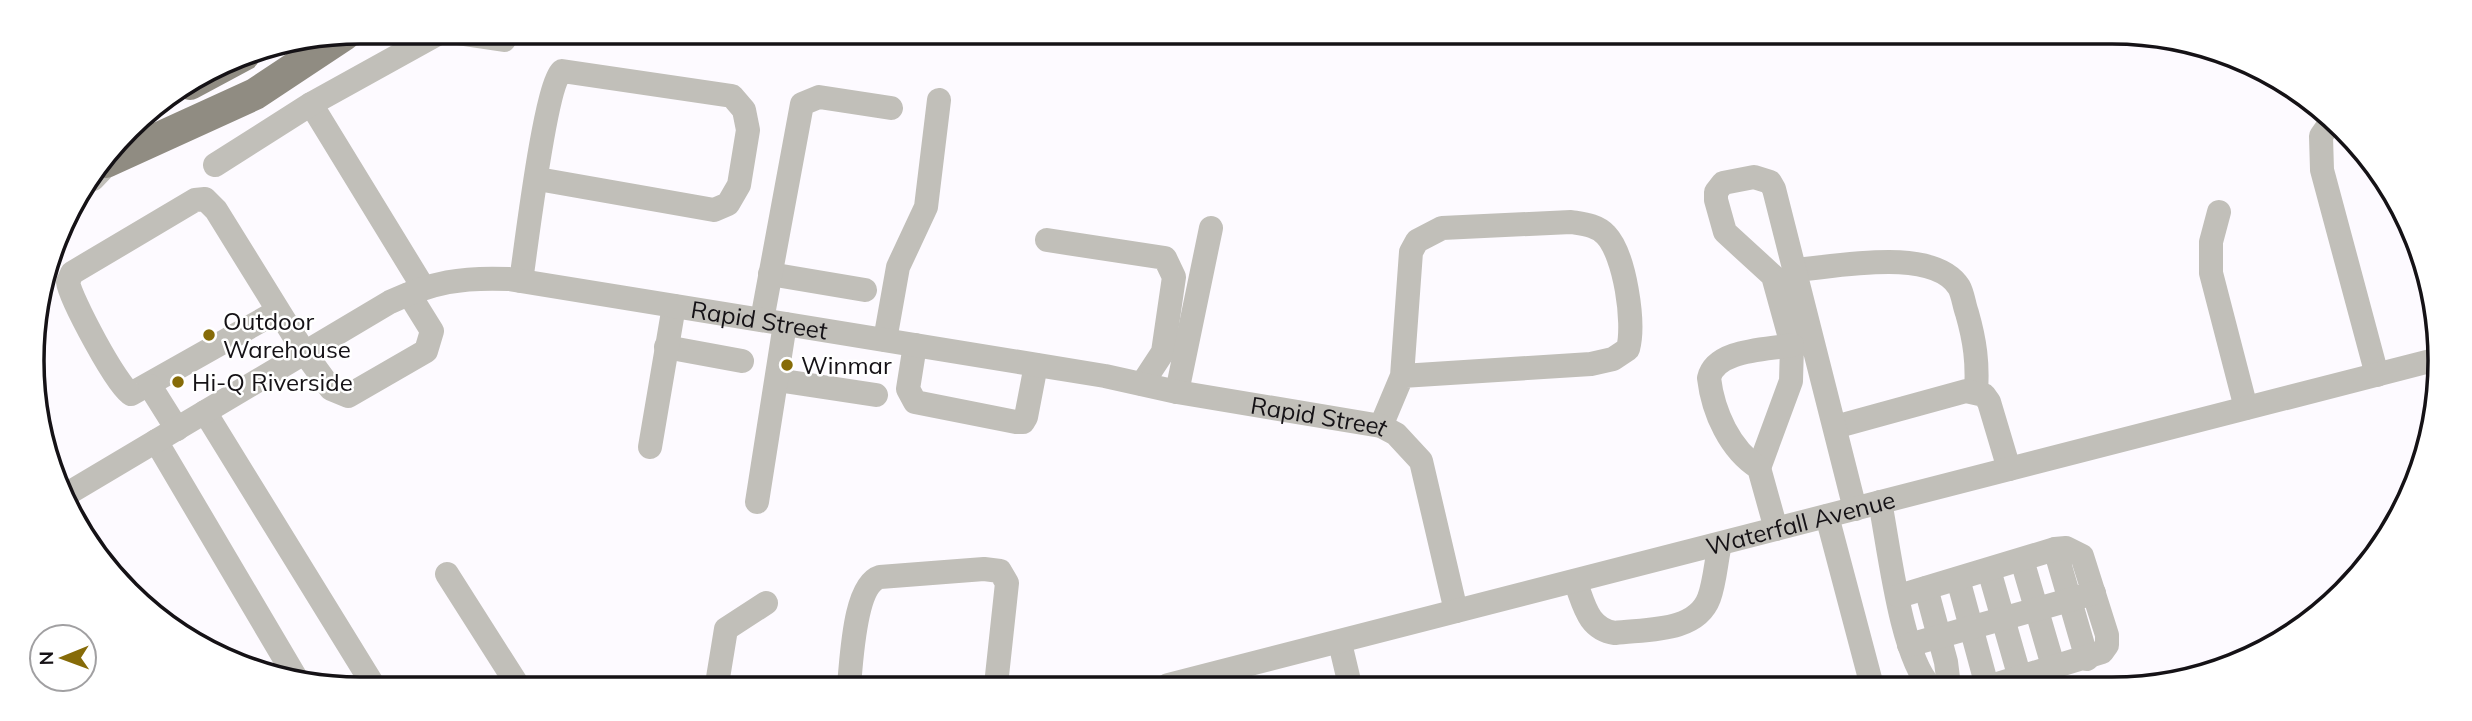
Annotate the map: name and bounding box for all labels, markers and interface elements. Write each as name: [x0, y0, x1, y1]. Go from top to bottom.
street label: Rapid Street: [689, 294, 830, 346]
place label: Outdoor Warehouse: [223, 306, 351, 364]
marker: Outdoor Warehouse: [201, 327, 217, 343]
place label: Winmar: [801, 350, 892, 380]
marker: Winmar: [779, 357, 795, 373]
place label: Hi-Q Riverside: [192, 367, 353, 397]
marker: Hi-Q Riverside: [170, 374, 186, 390]
street label: Rapid Street: [1248, 390, 1394, 442]
street label: Waterfall Avenue: [1703, 484, 1898, 561]
north arrow: [28, 623, 98, 693]
text: N: [34, 651, 58, 666]

